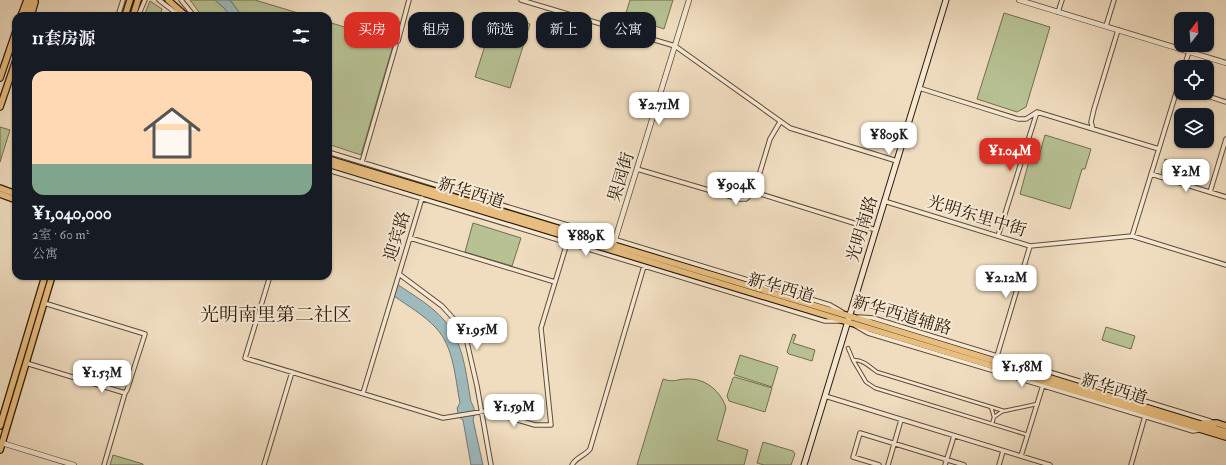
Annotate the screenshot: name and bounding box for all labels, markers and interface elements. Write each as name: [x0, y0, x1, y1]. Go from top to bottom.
chip: 买房: [344, 12, 400, 48]
chip: 租房: [408, 12, 464, 48]
chip: 筛选: [472, 12, 528, 48]
chip: 新上: [536, 12, 592, 48]
chip: 公寓: [600, 12, 656, 48]
north arrow: [1174, 12, 1214, 52]
map controls: [1174, 12, 1214, 148]
icon: filters: [290, 25, 312, 47]
text: 11套房源: [32, 28, 95, 49]
button: locate: [1174, 60, 1214, 100]
pin: ¥2.71M: [626, 92, 692, 126]
icon: home: [136, 97, 208, 169]
text: ¥2.71M: [638, 97, 680, 113]
button: layers: [1174, 108, 1214, 148]
pin: ¥809K: [861, 122, 917, 156]
text: ¥809K: [870, 127, 908, 143]
pin: ¥1.04M: [977, 138, 1043, 172]
text: ¥1.04M: [988, 143, 1032, 159]
street label: 果园街: [604, 150, 638, 204]
pin: ¥2M: [1167, 159, 1205, 193]
text: ¥2M: [1172, 164, 1200, 180]
pin: ¥904K: [708, 172, 764, 206]
street label: 新华西道: [435, 173, 507, 213]
text: ¥904K: [716, 177, 756, 193]
street label: 光明东里中街: [925, 191, 1029, 241]
street label: 光明南路: [842, 193, 882, 265]
text: ¥1,040,000: [32, 203, 112, 224]
street label: 迎宾路: [380, 209, 414, 263]
pin: ¥889K: [558, 223, 614, 257]
text: 2室 · 60 m²: [32, 227, 89, 243]
text: ¥889K: [567, 228, 605, 244]
text: 公寓: [32, 246, 58, 262]
pin: ¥2.12M: [973, 265, 1039, 299]
street label: 新华西道: [745, 269, 817, 307]
text: ¥2.12M: [985, 270, 1027, 286]
street label: 新华西道辅路: [850, 291, 954, 339]
district label: 光明南里第二社区: [200, 303, 352, 327]
pin: ¥1.95M: [444, 317, 510, 351]
text: ¥1.95M: [456, 322, 498, 338]
pin: ¥1.58M: [989, 354, 1055, 388]
text: ¥1.58M: [1001, 359, 1043, 375]
pin: ¥1.53M: [69, 360, 135, 394]
text: ¥1.53M: [82, 365, 122, 381]
street label: 新华西道: [1078, 369, 1150, 409]
pin: ¥1.59M: [481, 394, 547, 428]
text: ¥1.59M: [493, 399, 535, 415]

